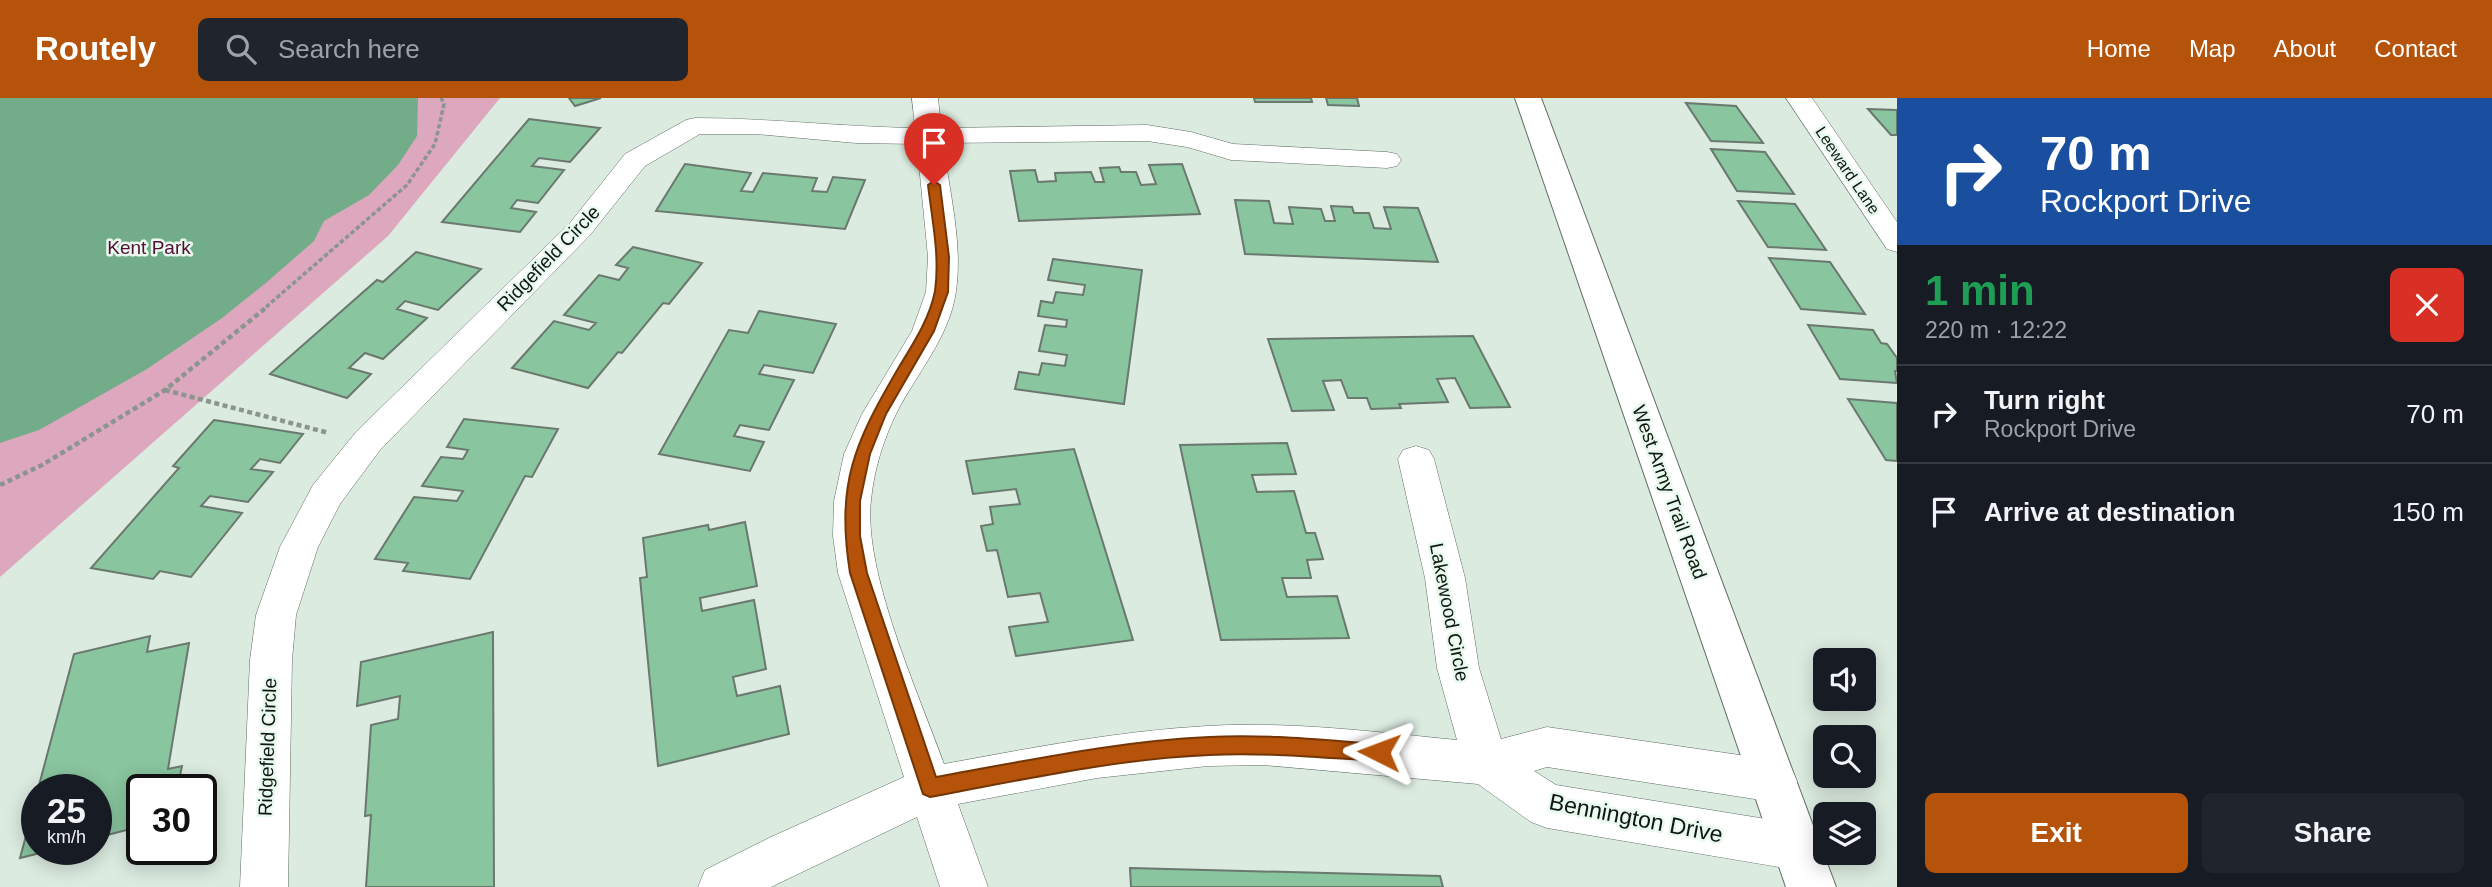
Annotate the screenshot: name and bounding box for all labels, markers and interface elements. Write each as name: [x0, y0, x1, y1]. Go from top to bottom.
search box: [198, 18, 688, 81]
text: Routely: [35, 30, 156, 67]
icon: search: [222, 30, 260, 68]
text: Search here: [278, 34, 420, 64]
text: Home: [2087, 35, 2151, 62]
text: Map: [2189, 35, 2236, 62]
text: About: [2274, 35, 2336, 62]
text: Contact: [2374, 35, 2457, 62]
pin: [904, 113, 964, 185]
street label: Leeward Lane: [1812, 123, 1883, 217]
icon: arrive: [915, 124, 953, 162]
icon: right: [1925, 126, 2016, 217]
text: 70 m: [2040, 126, 2152, 180]
text: Rockport Drive: [2040, 183, 2252, 219]
street label: Ridgefield Circle: [493, 201, 604, 315]
park label: Kent Park: [107, 237, 191, 258]
text: 1 min: [1925, 267, 2035, 314]
button: close: [2390, 268, 2464, 342]
text: 220 m · 12:22: [1925, 317, 2067, 343]
text: Turn right: [1984, 385, 2105, 415]
icon: right: [1925, 395, 1963, 433]
text: 70 m: [2406, 399, 2464, 429]
street label: West Army Trail Road: [1628, 402, 1711, 582]
text: Rockport Drive: [1984, 416, 2136, 442]
icon: arrive: [1925, 493, 1963, 531]
text: Arrive at destination: [1984, 497, 2235, 527]
text: 150 m: [2392, 497, 2464, 527]
street label: Lakewood Circle: [1426, 541, 1473, 683]
map controls: [1813, 648, 1876, 865]
button: sound: [1813, 648, 1876, 711]
street label: Ridgefield Circle: [255, 678, 280, 817]
position arrow: [1342, 715, 1416, 789]
button: search: [1813, 725, 1876, 788]
speed limit sign: 30: [126, 774, 217, 865]
street label: Bennington Drive: [1547, 788, 1725, 848]
text: 25: [47, 791, 86, 830]
button: Exit: [1925, 793, 2188, 873]
button: Share: [2202, 793, 2464, 873]
button: layers: [1813, 802, 1876, 865]
text: km/h: [47, 827, 86, 847]

